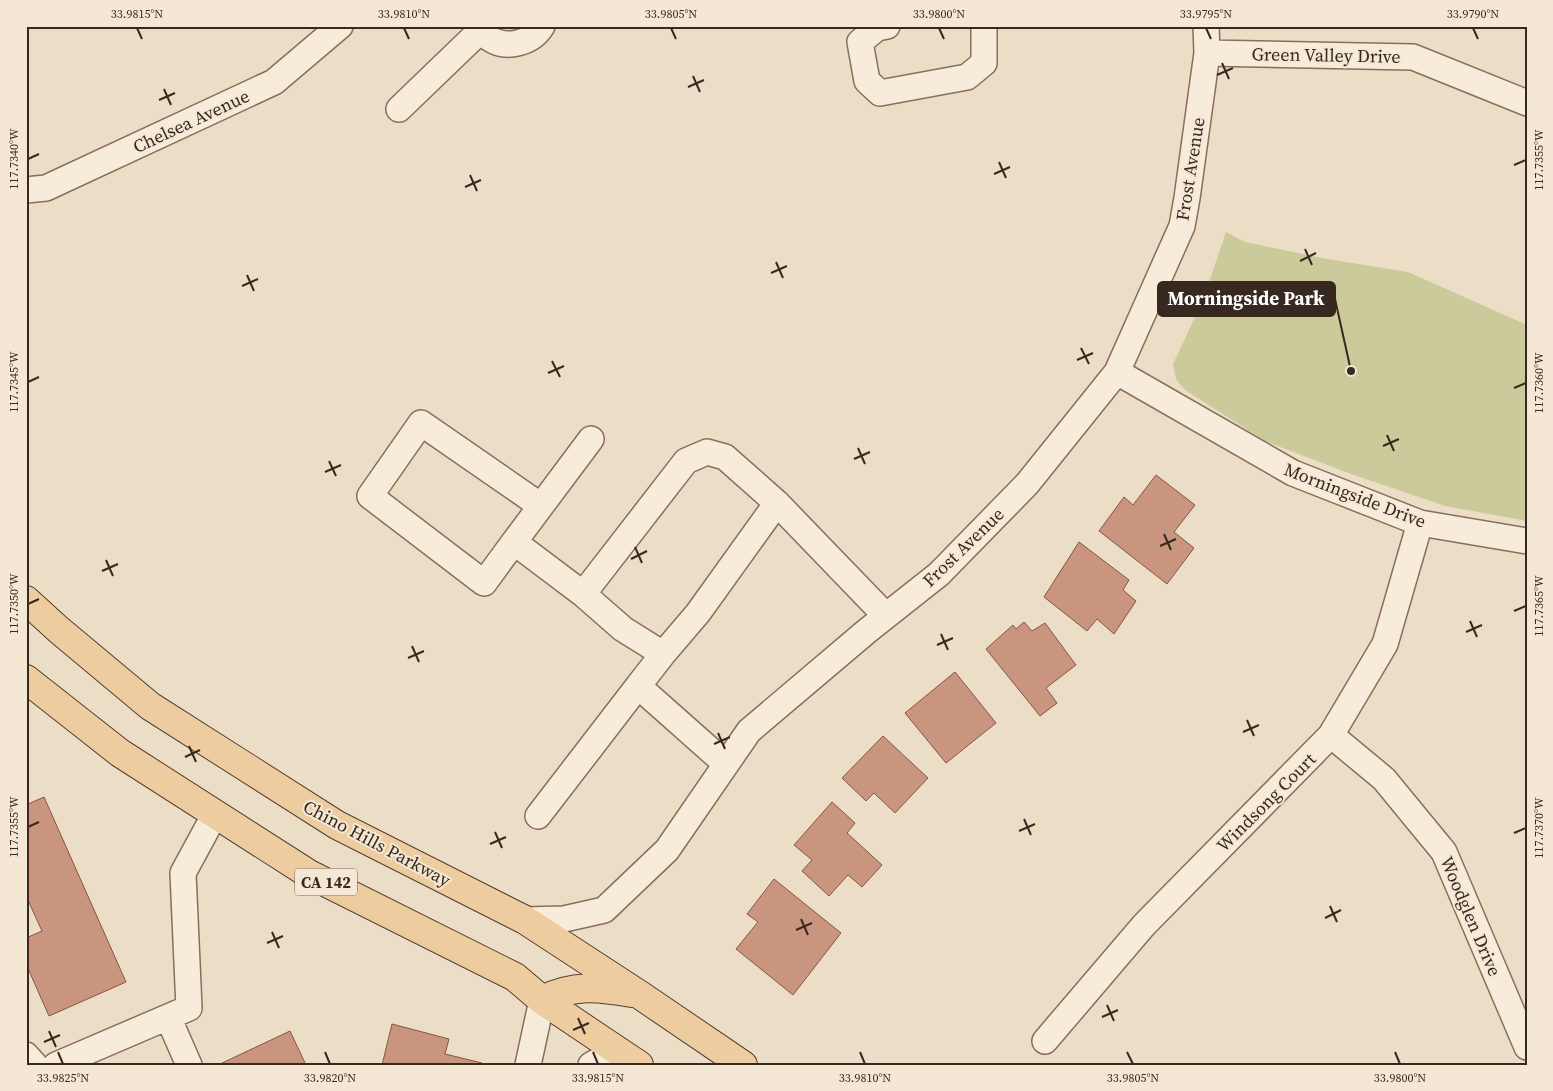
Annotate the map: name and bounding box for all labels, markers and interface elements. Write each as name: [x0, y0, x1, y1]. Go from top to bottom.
text: 33.9815°N: [111, 6, 163, 22]
text: 33.9810°N: [378, 6, 430, 22]
text: 33.9805°N: [645, 6, 697, 22]
text: 33.9800°N: [913, 6, 965, 22]
text: 33.9795°N: [1180, 6, 1232, 22]
text: 33.9790°N: [1447, 6, 1499, 22]
street label: Green Valley Drive: [1251, 41, 1401, 69]
street label: Chelsea Avenue: [129, 83, 253, 159]
street label: Frost Avenue: [1169, 116, 1211, 222]
text: 117.7340°W: [6, 128, 22, 190]
text: 117.7355°W: [1531, 129, 1547, 191]
callout: Morningside Park: [1158, 282, 1335, 316]
text: Morningside Park: [1168, 285, 1325, 311]
text: 117.7345°W: [6, 351, 22, 413]
text: 117.7360°W: [1531, 352, 1547, 414]
street label: Morningside Drive: [1280, 456, 1430, 534]
street label: Frost Avenue: [917, 502, 1009, 592]
text: 117.7350°W: [6, 573, 22, 635]
text: 117.7365°W: [1531, 575, 1547, 637]
street label: Windsong Court: [1211, 747, 1321, 857]
street label: Chino Hills Parkway: [299, 794, 456, 893]
text: 117.7355°W: [6, 796, 22, 858]
text: 117.7370°W: [1531, 797, 1547, 859]
street label: Woodglen Drive: [1434, 852, 1508, 980]
road number: CA 142: [295, 869, 357, 896]
text: 33.9825°N: [37, 1070, 89, 1086]
text: 33.9820°N: [304, 1070, 356, 1086]
text: 33.9815°N: [572, 1070, 624, 1086]
text: 33.9810°N: [839, 1070, 891, 1086]
text: 33.9805°N: [1107, 1070, 1159, 1086]
text: 33.9800°N: [1374, 1070, 1426, 1086]

